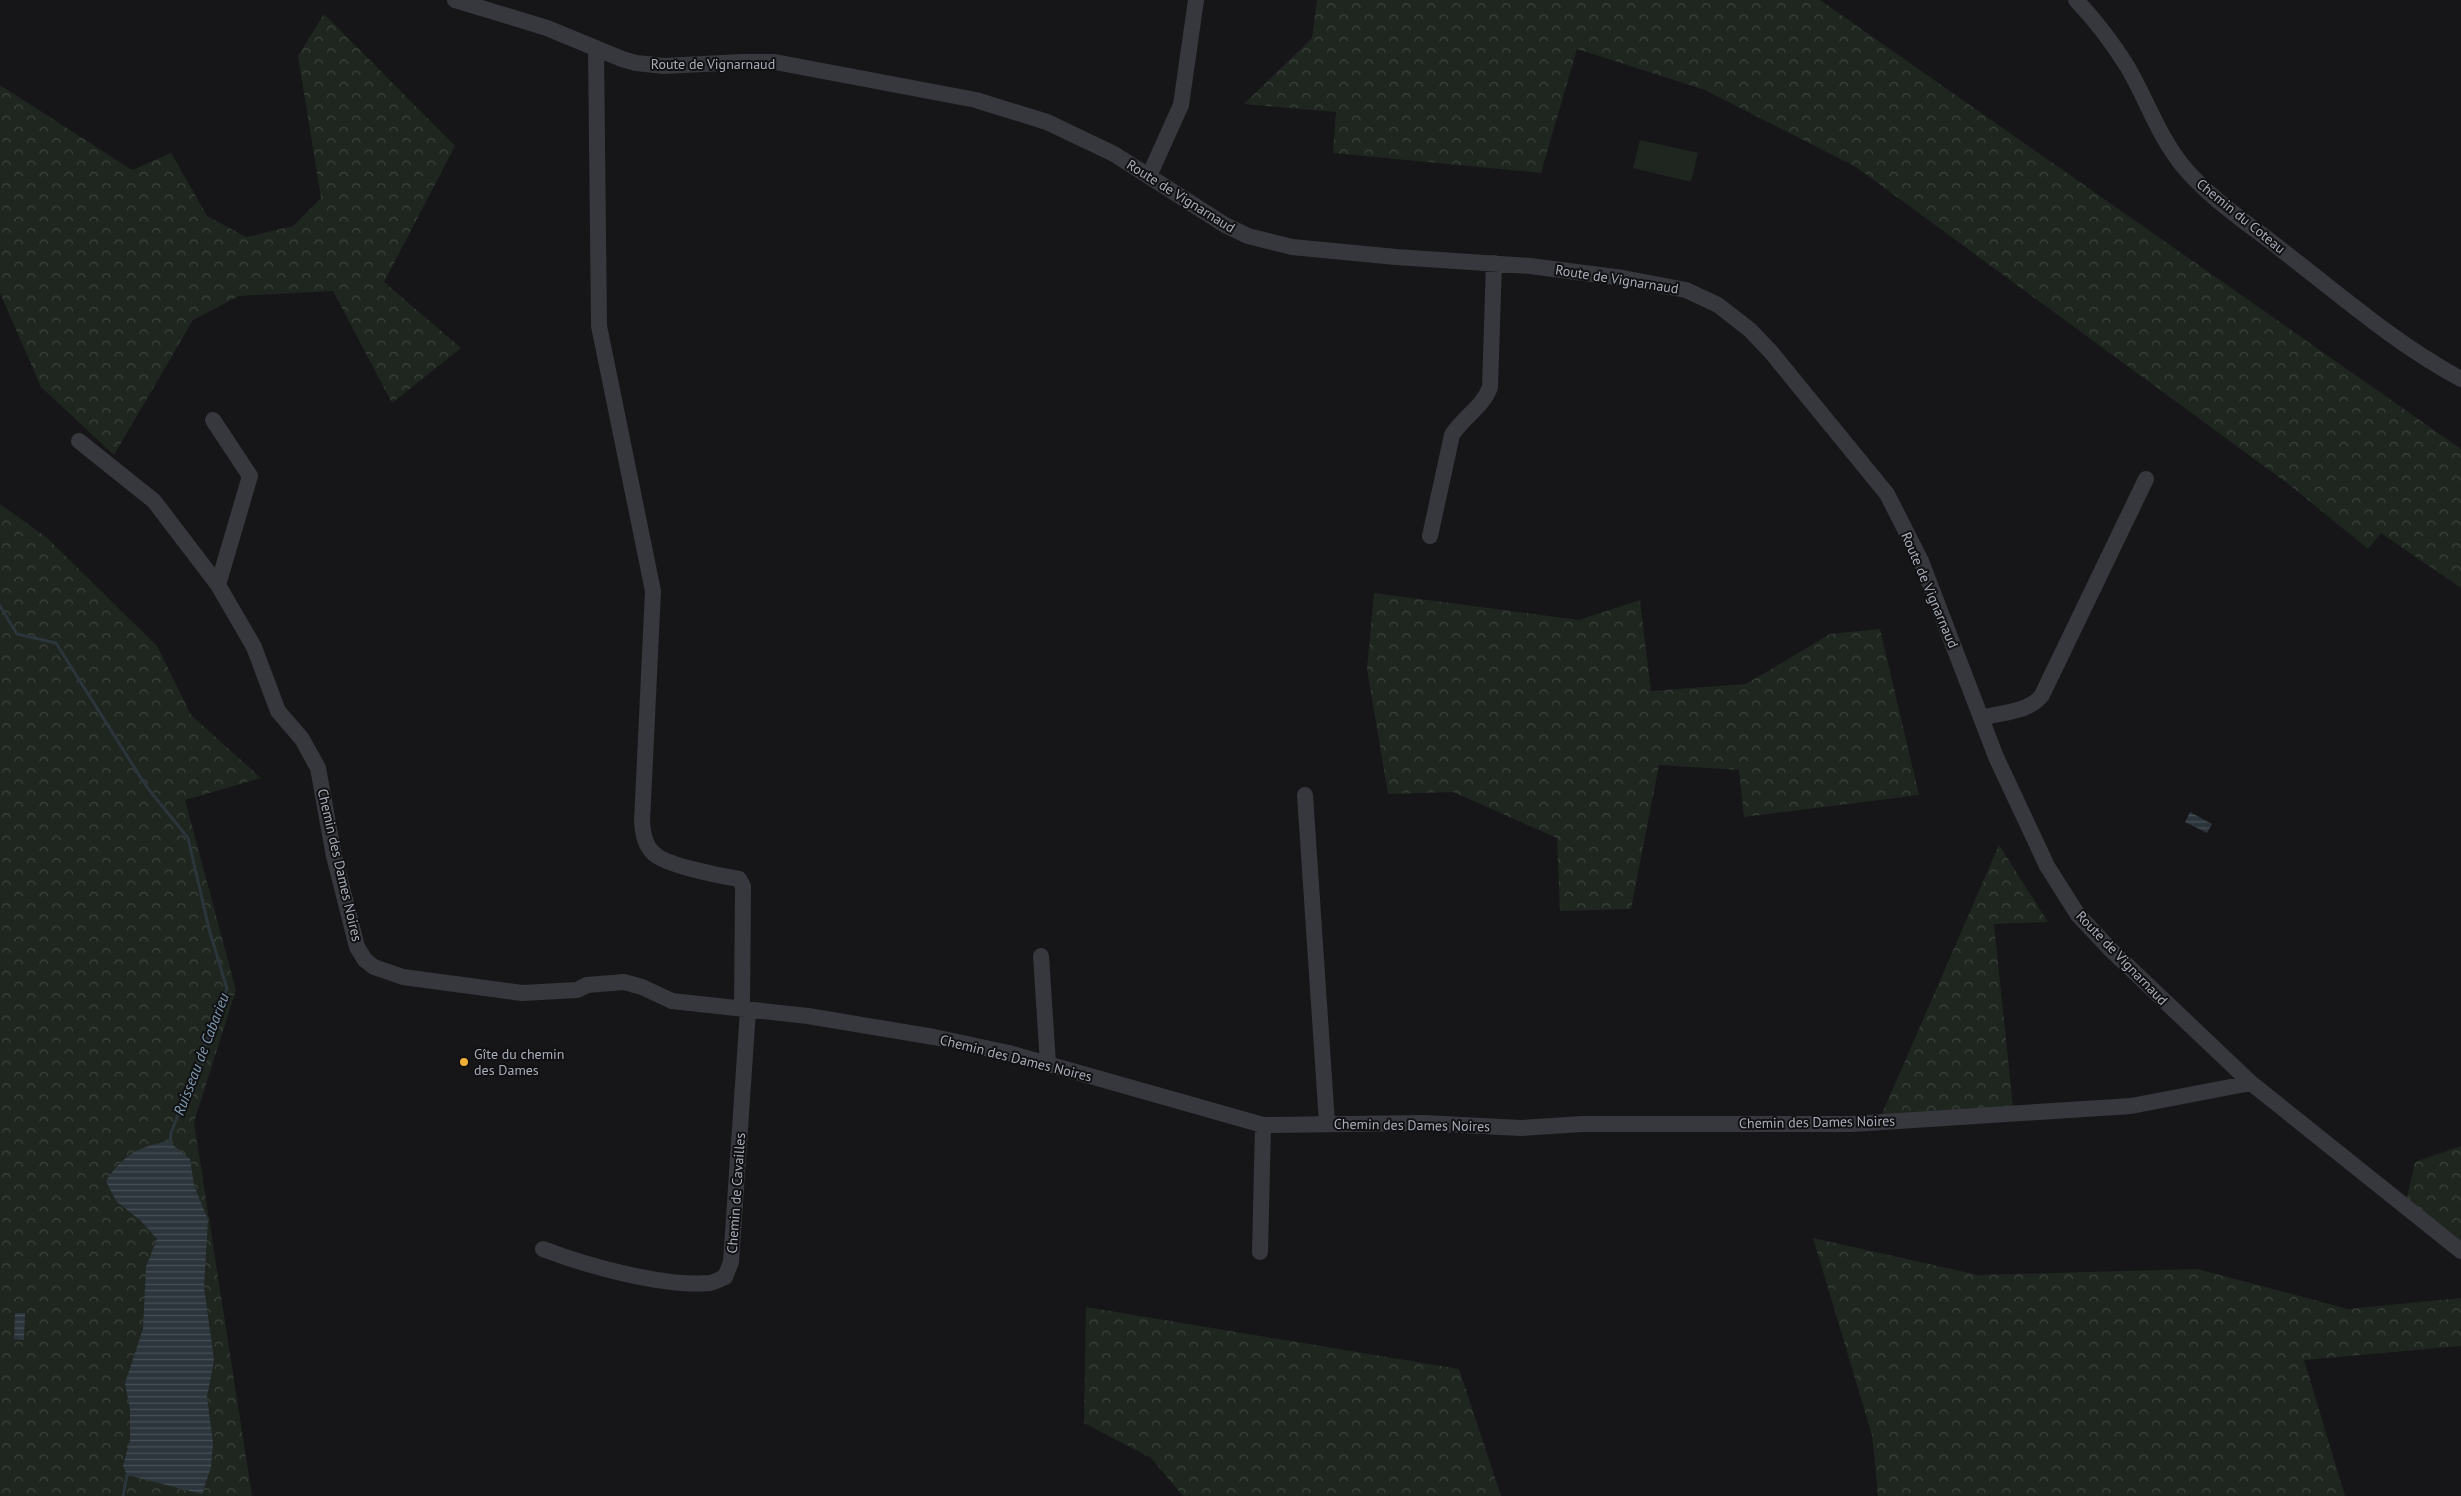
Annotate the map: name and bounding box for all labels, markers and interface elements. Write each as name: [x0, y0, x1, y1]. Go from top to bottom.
street label: Route de Vignarnaud: [651, 55, 775, 73]
street label: Route de Vignarnaud: [1123, 155, 1239, 237]
street label: Chemin du Coteau: [2193, 175, 2289, 257]
street label: Route de Vignarnaud: [1554, 260, 1680, 298]
street label: Route de Vignarnaud: [1897, 529, 1963, 651]
street label: Chemin des Dames Noires: [314, 787, 366, 943]
street label: Route de Vignarnaud: [2072, 907, 2172, 1009]
water label: Ruisseau de Cabarieu: [169, 990, 233, 1118]
street label: Chemin des Dames Noires: [938, 1030, 1094, 1086]
place label: Gîte du chemin des Dames: [474, 1045, 564, 1079]
marker: Gîte du chemin des Dames: [458, 1056, 470, 1068]
street label: Chemin des Dames Noires: [1739, 1112, 1895, 1132]
street label: Chemin des Dames Noires: [1334, 1115, 1490, 1135]
street label: Chemin de Cavailles: [723, 1132, 749, 1254]

